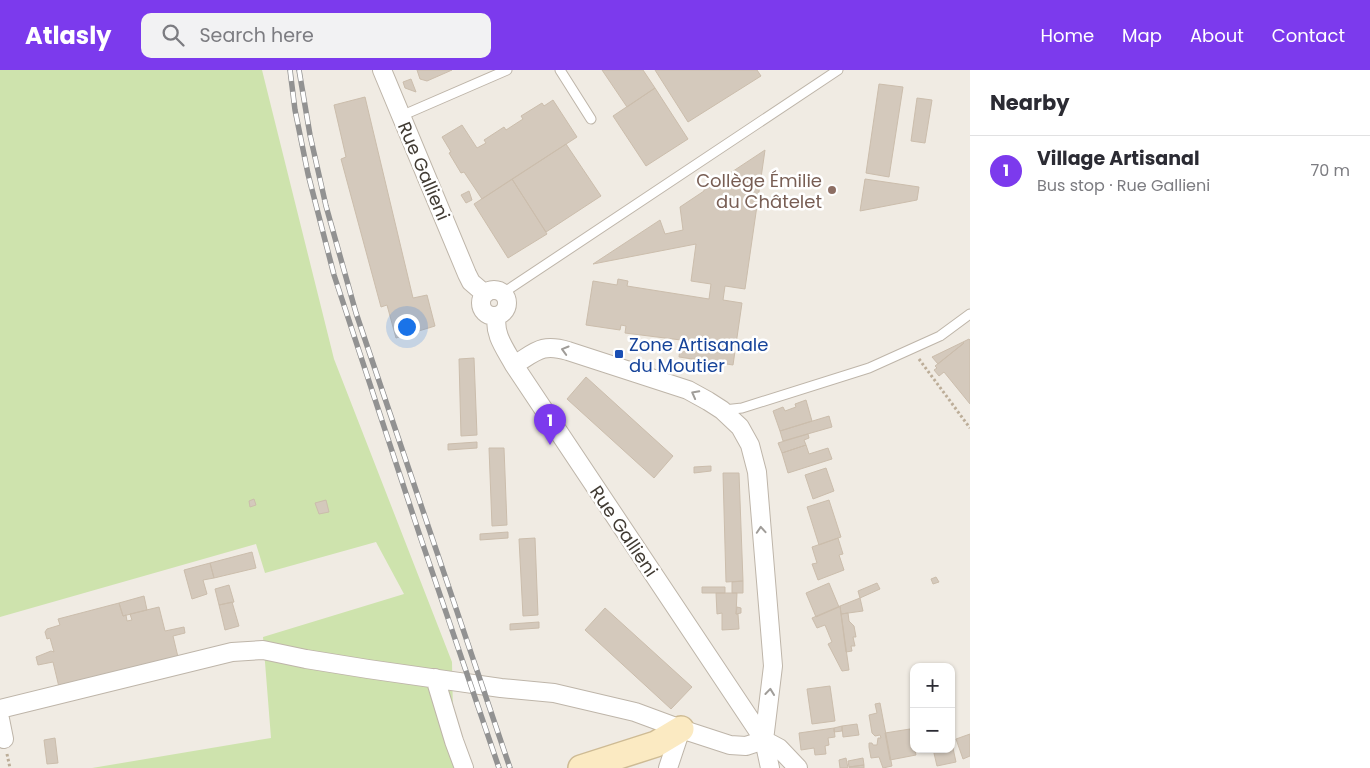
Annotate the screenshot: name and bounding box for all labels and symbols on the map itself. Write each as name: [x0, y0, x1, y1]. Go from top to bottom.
street label: Rue Gallieni: [392, 118, 456, 224]
place label: Collège Émilie du Châtelet: [696, 168, 822, 214]
marker: Collège Émilie du Châtelet: [826, 184, 838, 196]
your location: [394, 314, 420, 340]
place label: Zone Artisanale du Moutier: [629, 332, 768, 378]
one-way arrow: [561, 345, 569, 355]
marker: Zone Artisanale du Moutier: [613, 348, 625, 360]
one-way arrow: [692, 390, 701, 400]
pin: 1: [534, 404, 566, 445]
street label: Rue Gallieni: [584, 480, 664, 582]
one-way arrow: [756, 526, 767, 534]
one-way arrow: [765, 687, 776, 695]

